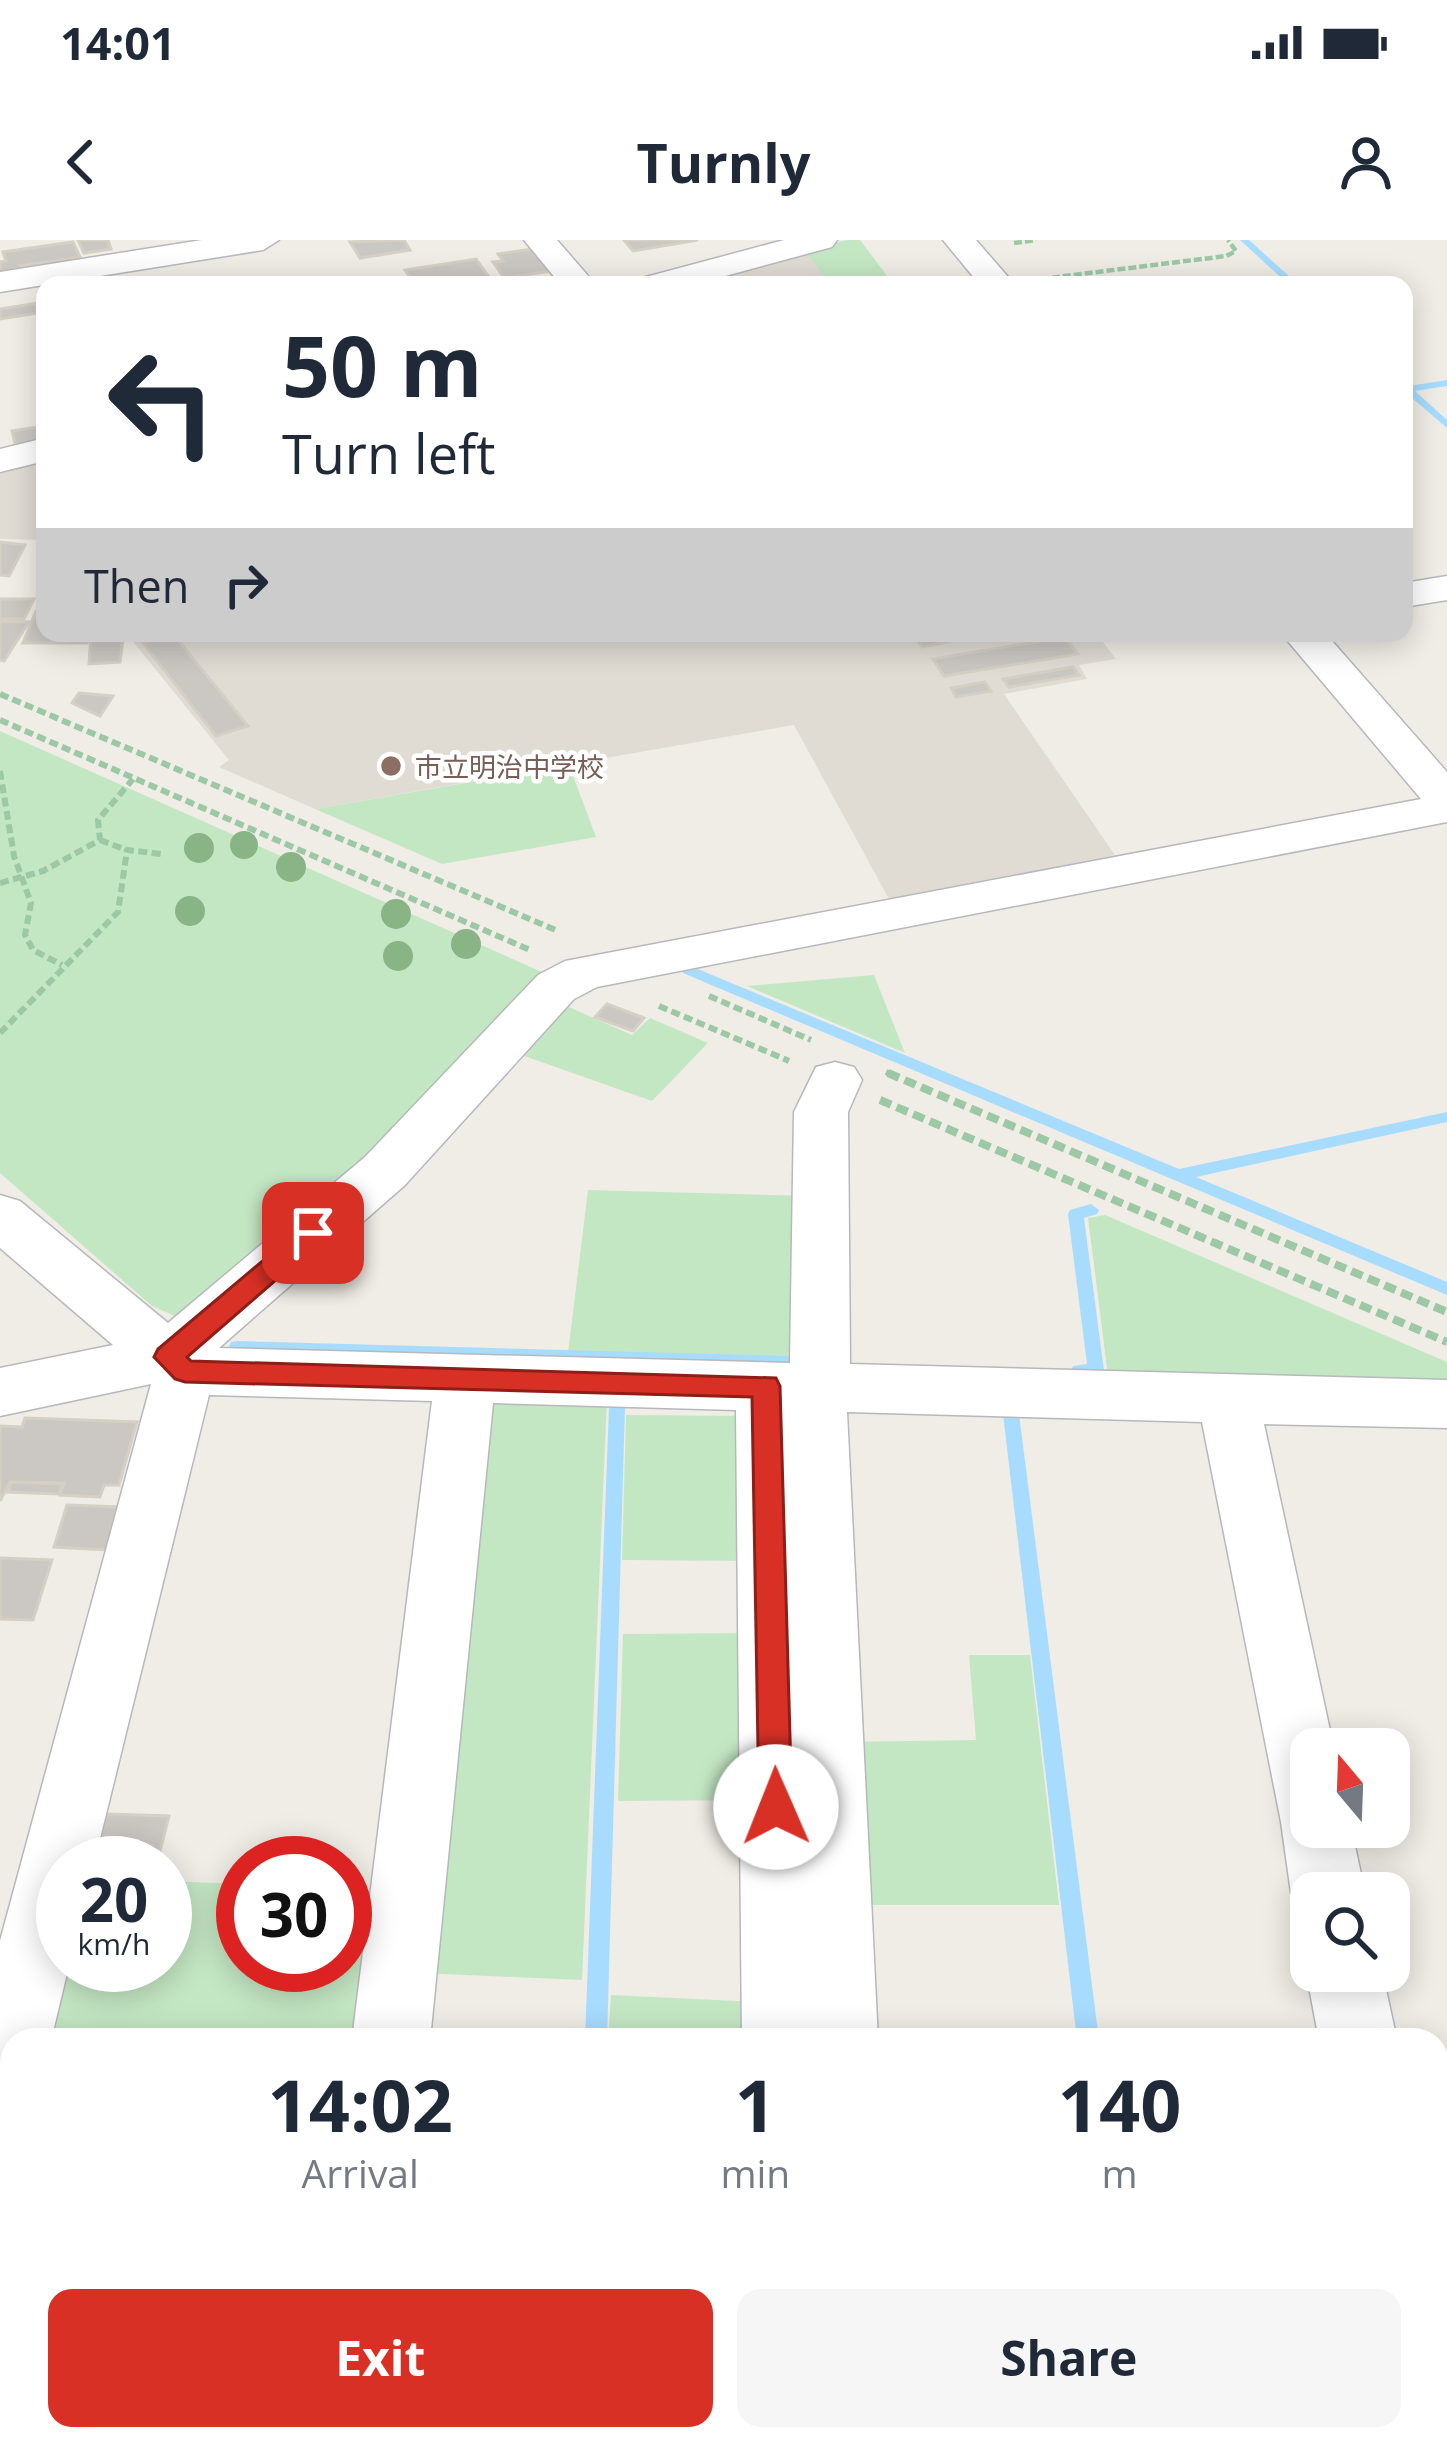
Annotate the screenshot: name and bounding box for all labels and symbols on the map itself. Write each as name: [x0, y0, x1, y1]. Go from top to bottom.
place label: 市立明治中学校: [415, 748, 604, 785]
marker: 市立明治中学校: [378, 753, 404, 779]
pin: [262, 1182, 364, 1284]
north arrow: [1290, 1728, 1410, 1848]
position arrow: [713, 1744, 839, 1870]
speed limit sign: 30: [216, 1836, 372, 1992]

